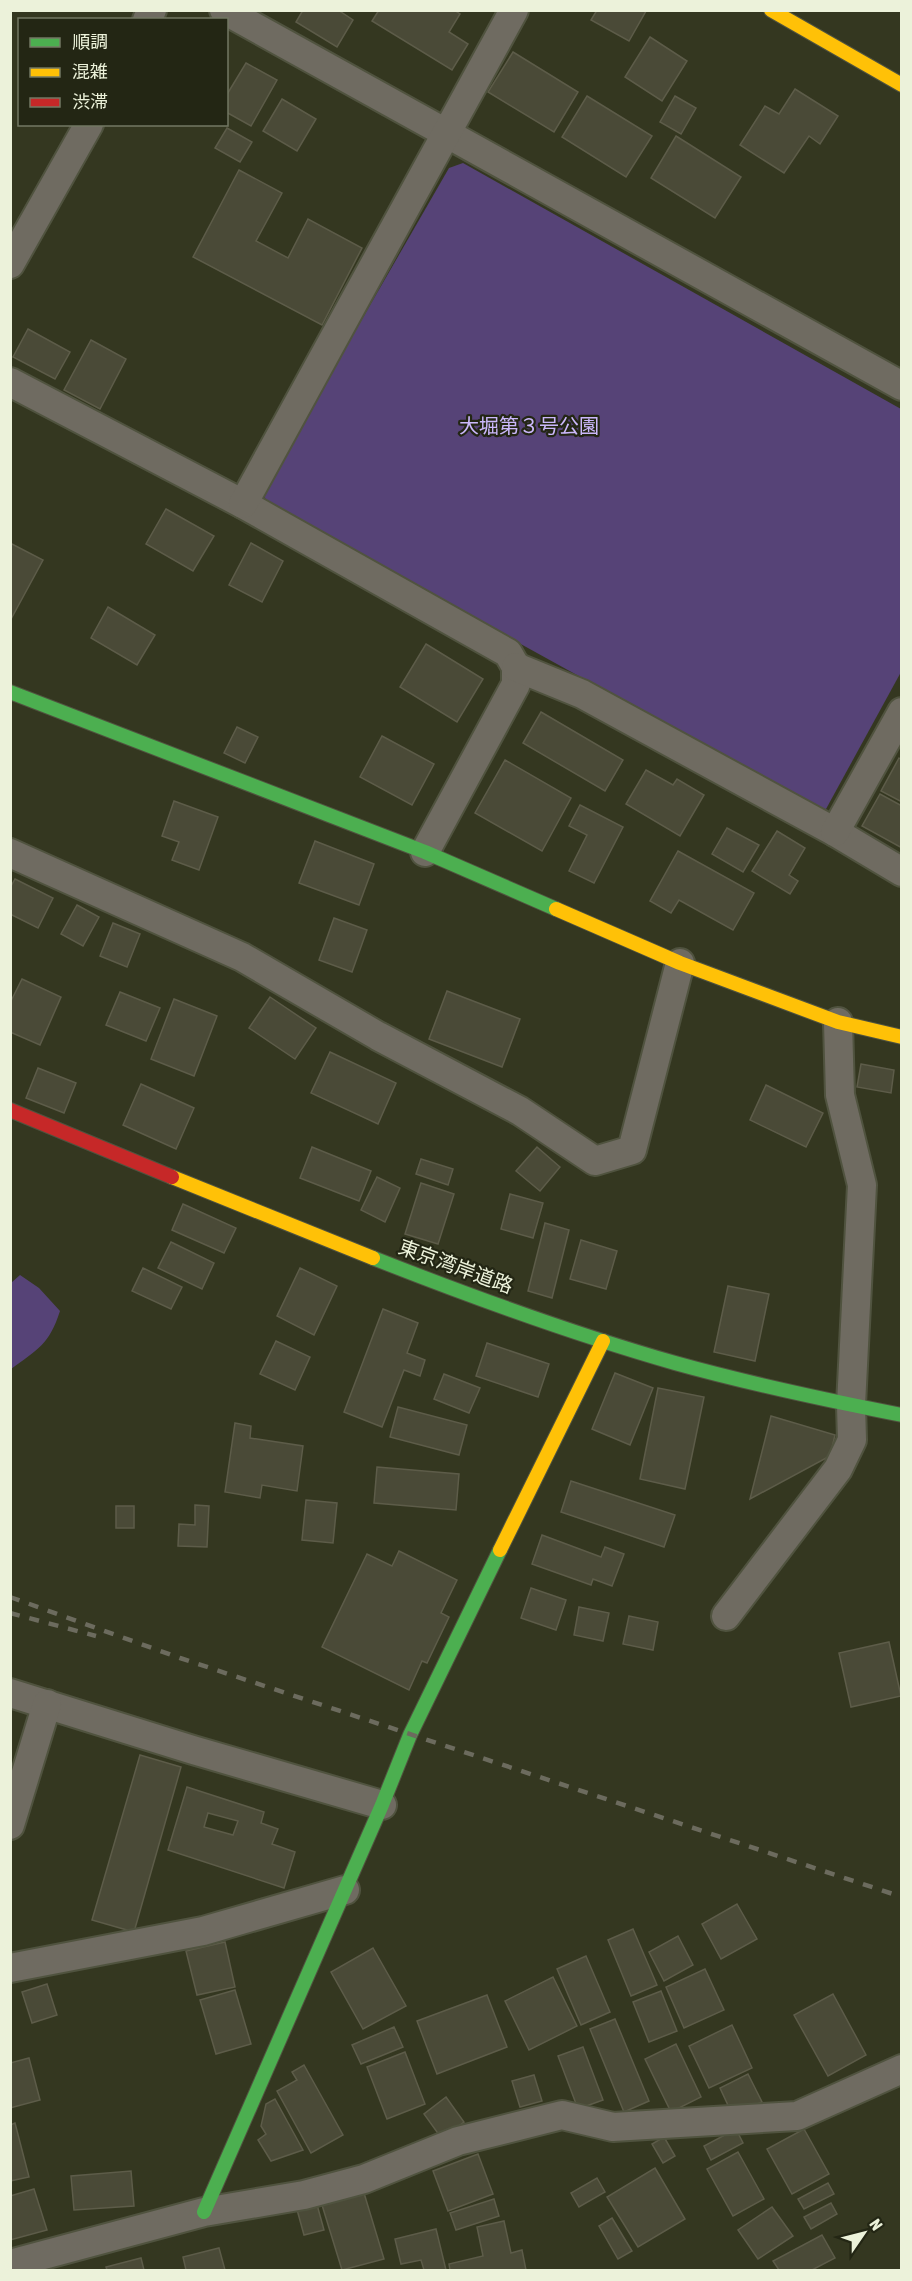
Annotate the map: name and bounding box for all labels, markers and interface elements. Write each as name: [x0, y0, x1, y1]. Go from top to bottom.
legend: [18, 18, 228, 126]
text: 順調: [72, 31, 108, 52]
text: 混雑: [72, 61, 108, 82]
text: 渋滞: [72, 91, 108, 112]
park label: 大堀第３号公園: [459, 414, 599, 437]
street label: 東京湾岸道路: [396, 1235, 516, 1297]
north arrow: [834, 2203, 894, 2263]
text: N: [866, 2215, 886, 2233]

